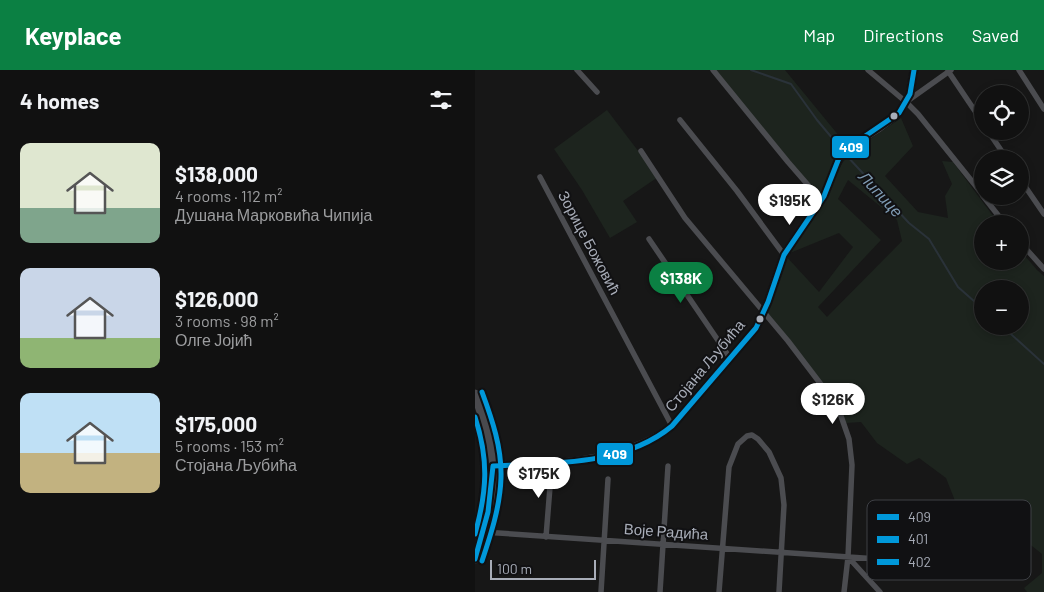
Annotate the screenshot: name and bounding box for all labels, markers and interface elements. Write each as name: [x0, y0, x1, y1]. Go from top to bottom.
text: Keyplace: [25, 21, 122, 50]
text: Map: [803, 24, 835, 46]
text: Directions: [863, 24, 944, 46]
text: Saved: [972, 24, 1019, 46]
map controls: [974, 85, 1029, 335]
button: locate: [974, 85, 1029, 140]
icon: filters: [427, 86, 455, 114]
text: 4 homes: [20, 88, 99, 113]
unlabelled marker: [889, 111, 899, 121]
line badge: 409: [831, 135, 870, 159]
text: 409: [839, 138, 863, 155]
button: layers: [974, 150, 1029, 205]
text: $138,000: [175, 161, 258, 186]
icon: home: [60, 163, 120, 223]
water label: Липице: [855, 166, 907, 221]
pin: $195K: [755, 184, 825, 226]
text: 4 rooms · 112 m²: [175, 186, 282, 205]
street label: Зорице Божовић: [555, 188, 625, 298]
text: $195K: [769, 190, 811, 209]
text: Душана Марковића Чипија: [175, 205, 372, 224]
button: +: [974, 215, 1029, 270]
pin: $138K: [646, 262, 716, 304]
text: $138K: [660, 268, 702, 287]
button: −: [974, 280, 1029, 335]
text: $126,000: [175, 286, 258, 311]
icon: home: [60, 288, 120, 348]
text: 3 rooms · 98 m²: [175, 311, 279, 330]
unlabelled marker: [755, 314, 765, 324]
street label: Стојана Љубића: [661, 315, 748, 415]
text: Олге Јојић: [175, 330, 252, 349]
pin: $126K: [798, 382, 868, 425]
text: $126K: [812, 389, 854, 408]
text: $175,000: [175, 411, 257, 436]
icon: home: [60, 413, 120, 473]
text: 5 rooms · 153 m²: [175, 436, 284, 455]
line badge: 409: [596, 442, 634, 466]
text: 409: [603, 445, 627, 462]
text: Стојана Љубића: [175, 455, 297, 474]
pin: $175K: [504, 456, 574, 499]
text: $175K: [518, 463, 560, 482]
legend: [867, 500, 1031, 580]
text: 409: [908, 508, 931, 525]
street label: Воје Радића: [623, 519, 710, 543]
text: 401: [908, 530, 928, 547]
text: 402: [908, 553, 931, 570]
scale bar: [490, 557, 596, 580]
text: 100 m: [497, 560, 532, 577]

